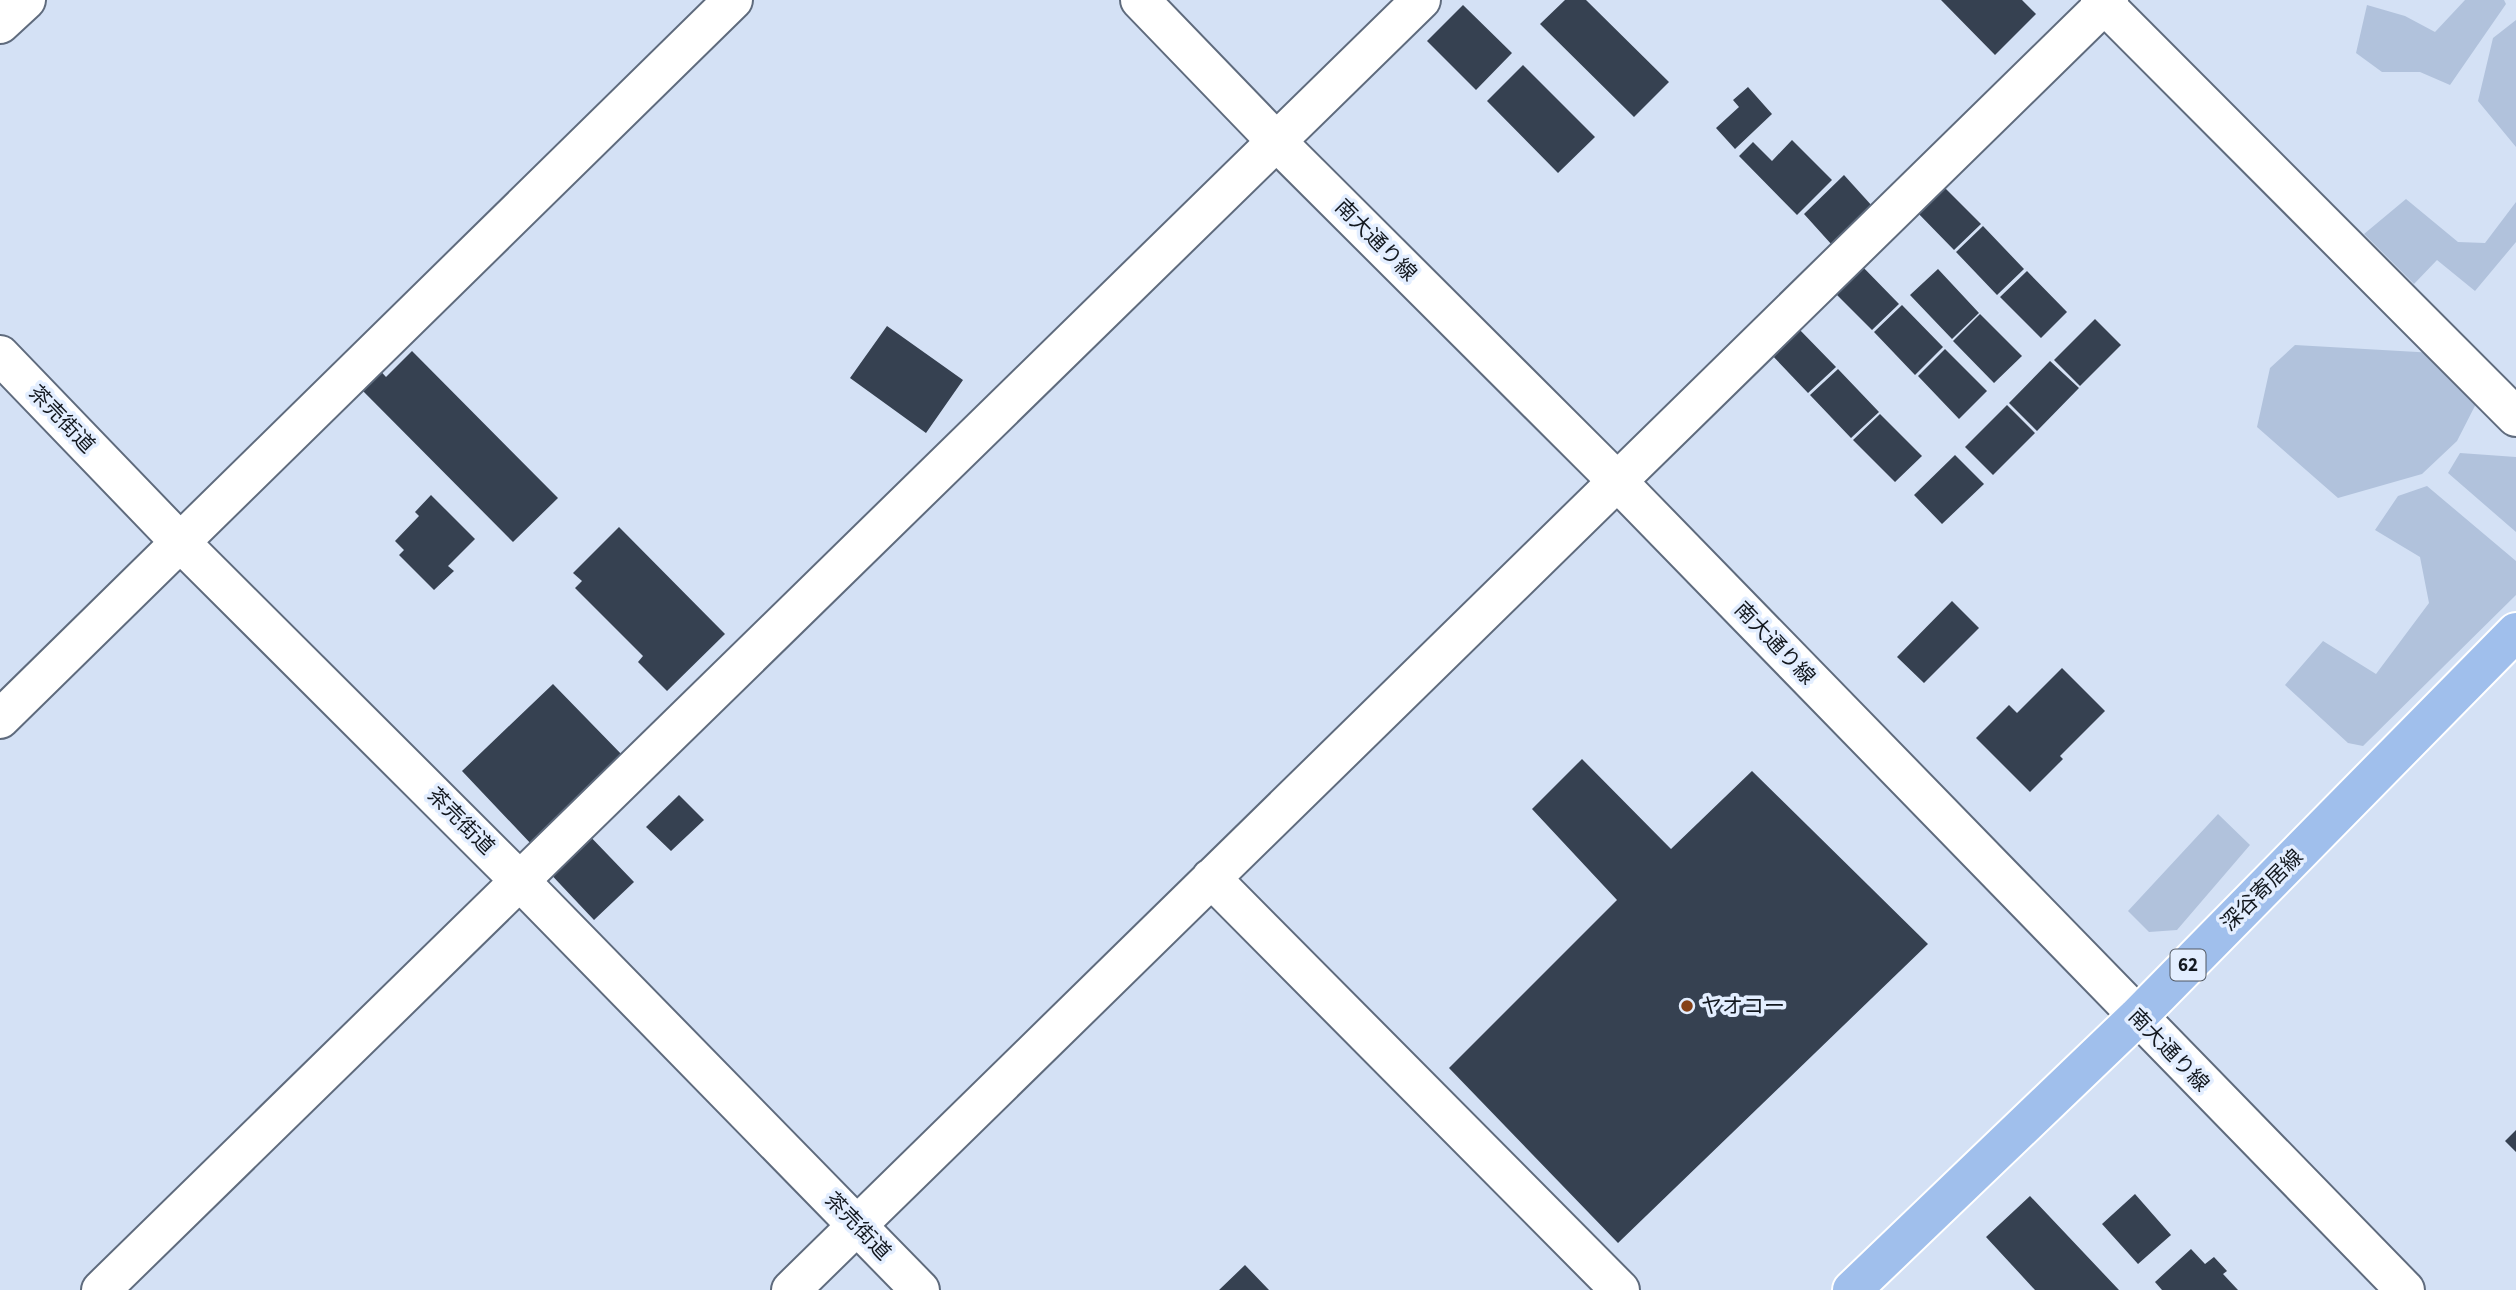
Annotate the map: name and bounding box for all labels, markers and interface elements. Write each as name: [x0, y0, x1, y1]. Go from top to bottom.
street label: 南大通り線: [1328, 192, 1424, 288]
street label: 茶売街道: [22, 378, 102, 460]
street label: 南大通り線: [1728, 595, 1822, 691]
street label: 茶売街道: [421, 781, 501, 861]
street label: 深谷寄居線: [2214, 842, 2310, 938]
road number: 62: [2170, 950, 2206, 981]
place label: ヤオコー: [1701, 991, 1785, 1021]
marker: ヤオコー: [1679, 998, 1695, 1014]
street label: 南大通り線: [2122, 1002, 2216, 1098]
street label: 茶売街道: [818, 1185, 898, 1267]

